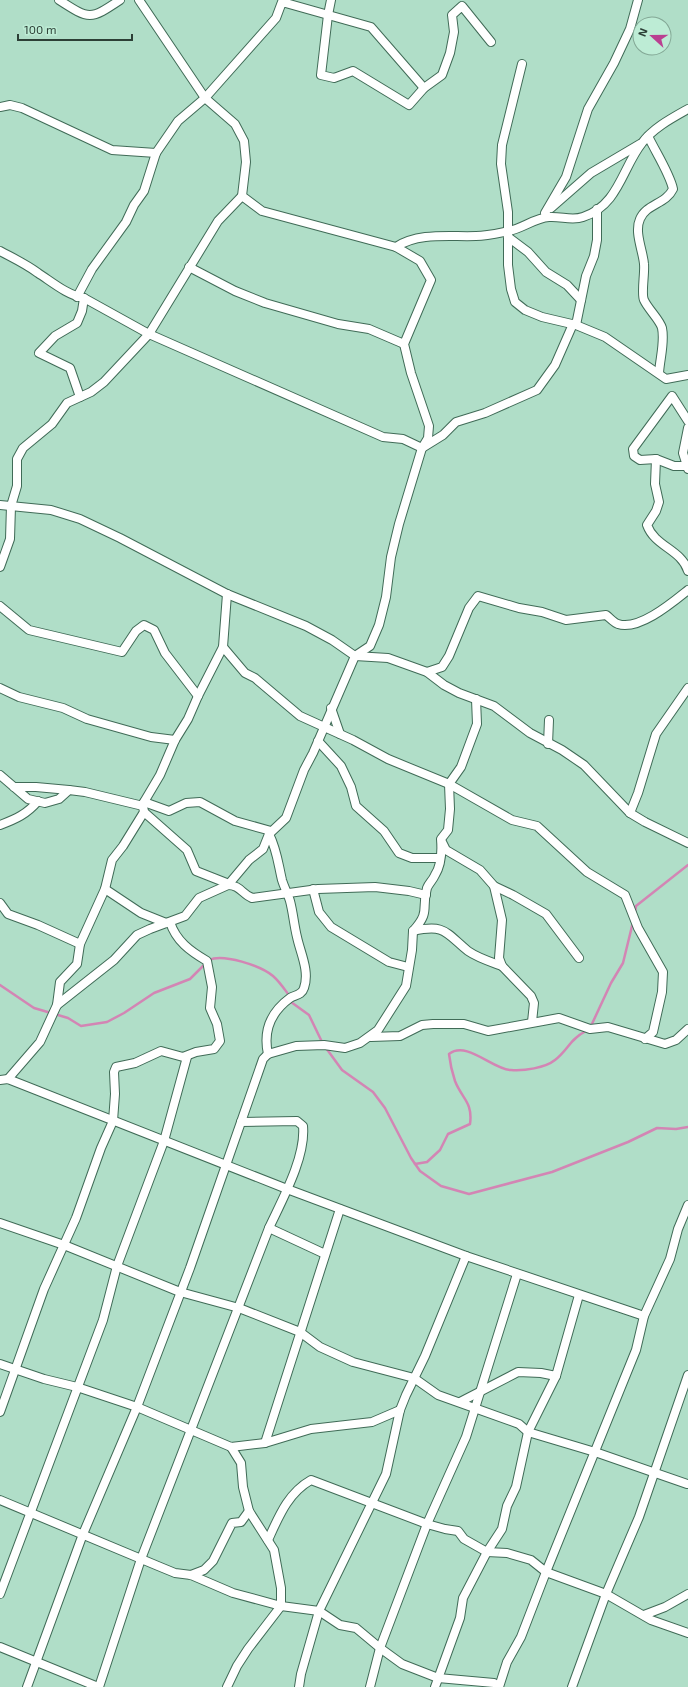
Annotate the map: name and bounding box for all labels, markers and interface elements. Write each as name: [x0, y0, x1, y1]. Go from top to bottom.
scale bar: [18, 16, 132, 42]
north arrow: [632, 16, 672, 56]
text: 100 m: [24, 22, 56, 36]
text: N: [635, 26, 650, 38]

